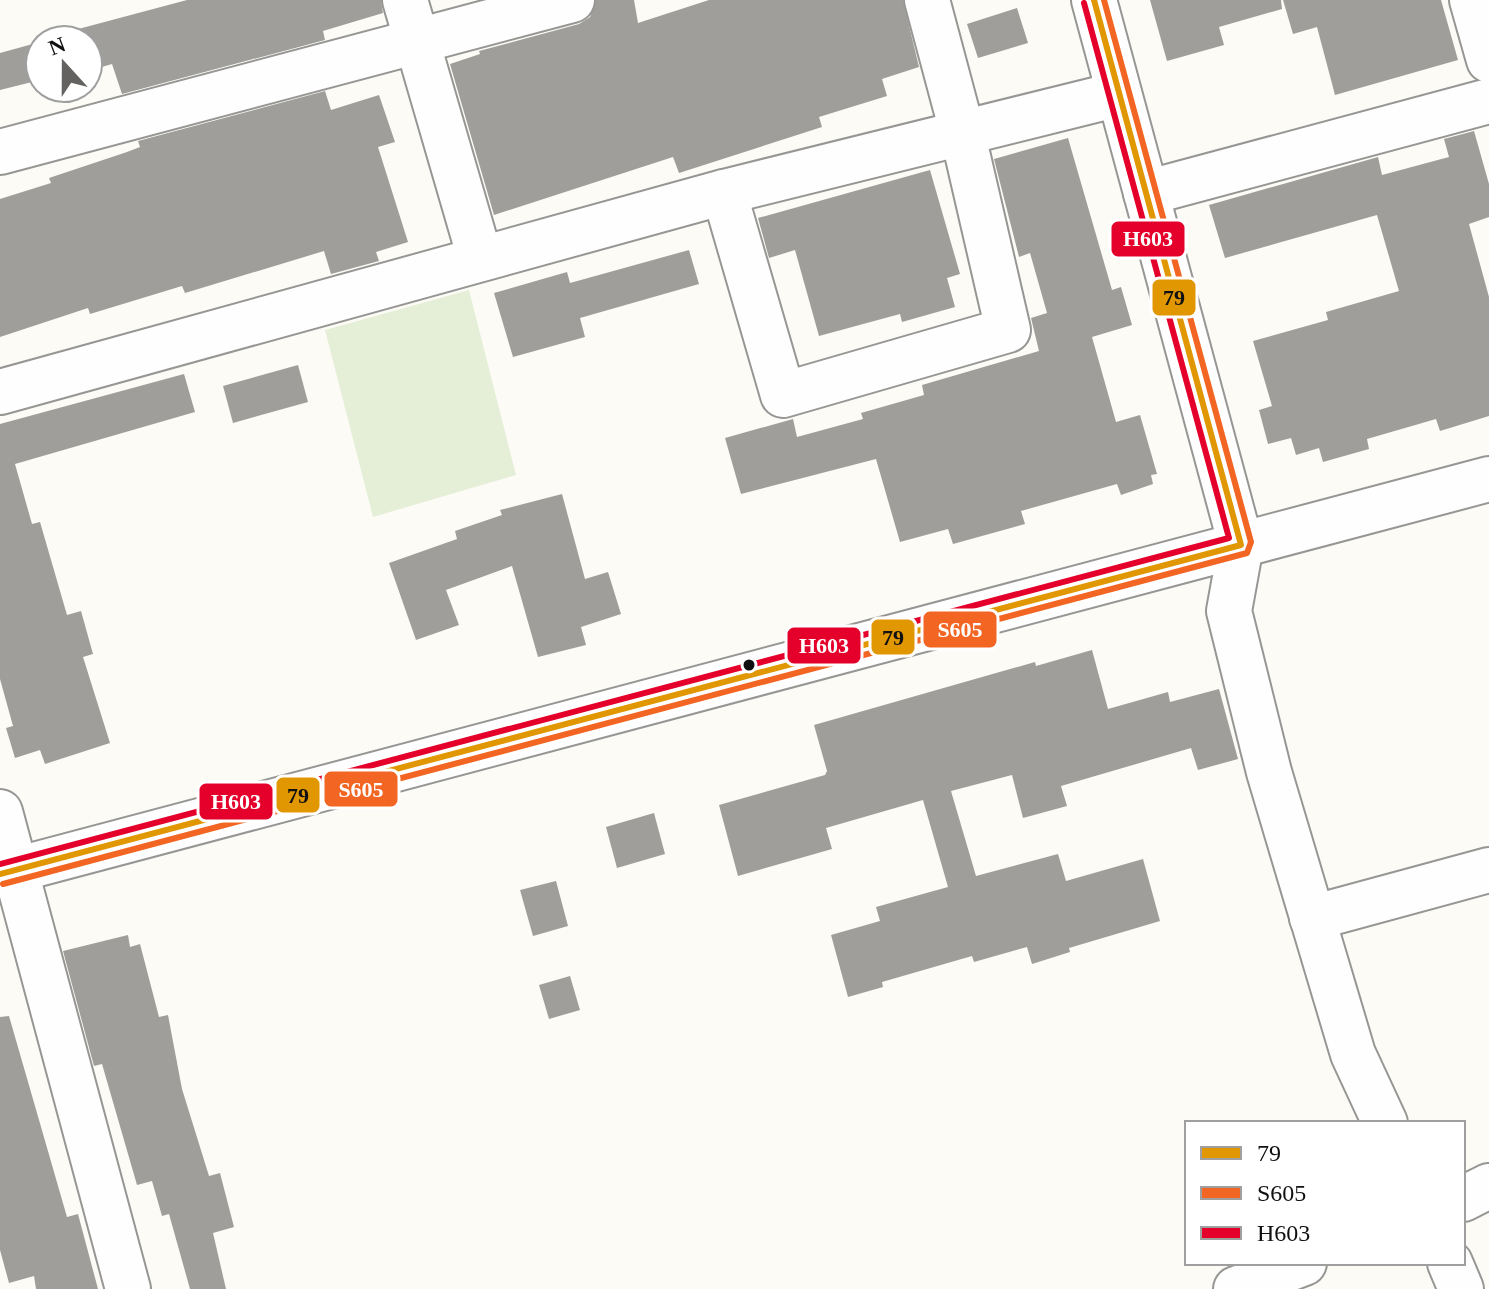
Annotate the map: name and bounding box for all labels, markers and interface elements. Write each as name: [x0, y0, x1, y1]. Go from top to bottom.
north arrow: [24, 24, 104, 104]
text: N: [45, 31, 69, 60]
line badge: H603: [1110, 220, 1186, 258]
text: H603: [1123, 226, 1173, 251]
line badge: 79: [1151, 278, 1197, 317]
text: 79: [1163, 285, 1185, 310]
line badge: S605: [922, 610, 998, 649]
text: S605: [937, 617, 983, 642]
line badge: 79: [870, 618, 916, 656]
text: 79: [882, 625, 904, 650]
line badge: H603: [786, 626, 862, 665]
text: H603: [799, 633, 849, 658]
unlabelled marker: [741, 657, 757, 673]
line badge: S605: [323, 770, 399, 808]
line badge: 79: [275, 776, 321, 814]
text: S605: [338, 777, 384, 802]
line badge: H603: [198, 782, 274, 821]
text: 79: [287, 783, 309, 808]
text: H603: [211, 789, 261, 814]
legend: [1185, 1121, 1465, 1265]
text: 79: [1257, 1140, 1281, 1166]
text: S605: [1257, 1180, 1306, 1206]
text: H603: [1257, 1220, 1310, 1246]

